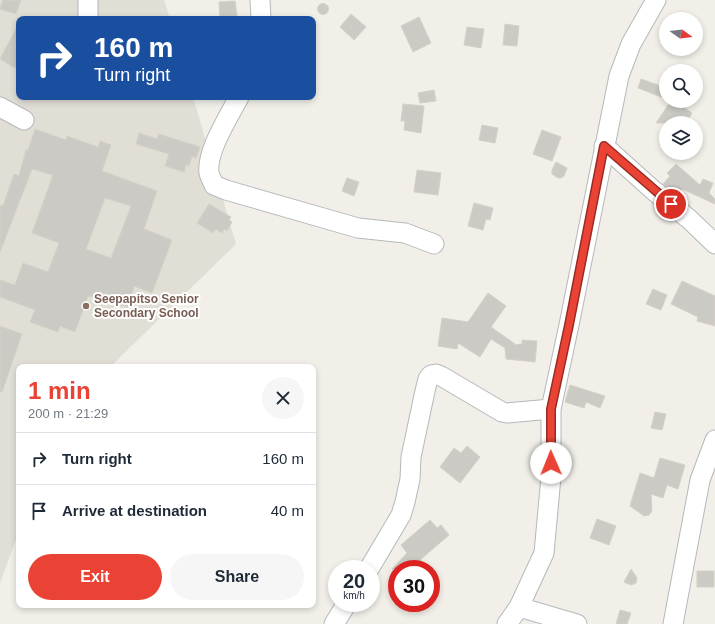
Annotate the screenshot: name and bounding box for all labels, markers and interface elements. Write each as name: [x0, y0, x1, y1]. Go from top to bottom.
north arrow: [659, 12, 703, 56]
map controls: [659, 12, 703, 160]
icon: right: [28, 32, 80, 84]
text: 160 m: [94, 32, 173, 63]
button: search: [659, 64, 703, 108]
text: Turn right: [94, 65, 170, 85]
button: layers: [659, 116, 703, 160]
pin: [654, 187, 688, 221]
icon: arrive: [660, 193, 682, 215]
place label: Seepapitso Senior Secondary School: [94, 292, 199, 320]
marker: Seepapitso Senior Secondary School: [81, 301, 91, 311]
text: 1 min: [28, 377, 91, 404]
button: close: [262, 377, 304, 419]
text: 200 m · 21:29: [28, 406, 108, 421]
position arrow: [530, 442, 572, 484]
icon: right: [28, 448, 50, 470]
text: Turn right: [62, 450, 132, 467]
text: 160 m: [262, 450, 304, 467]
icon: arrive: [28, 500, 50, 522]
text: Arrive at destination: [62, 502, 207, 519]
text: 40 m: [271, 502, 304, 519]
button: Exit: [28, 554, 162, 600]
button: Share: [170, 554, 304, 600]
speed limit sign: 30: [388, 560, 440, 612]
text: 20: [343, 570, 365, 592]
text: km/h: [343, 590, 365, 601]

